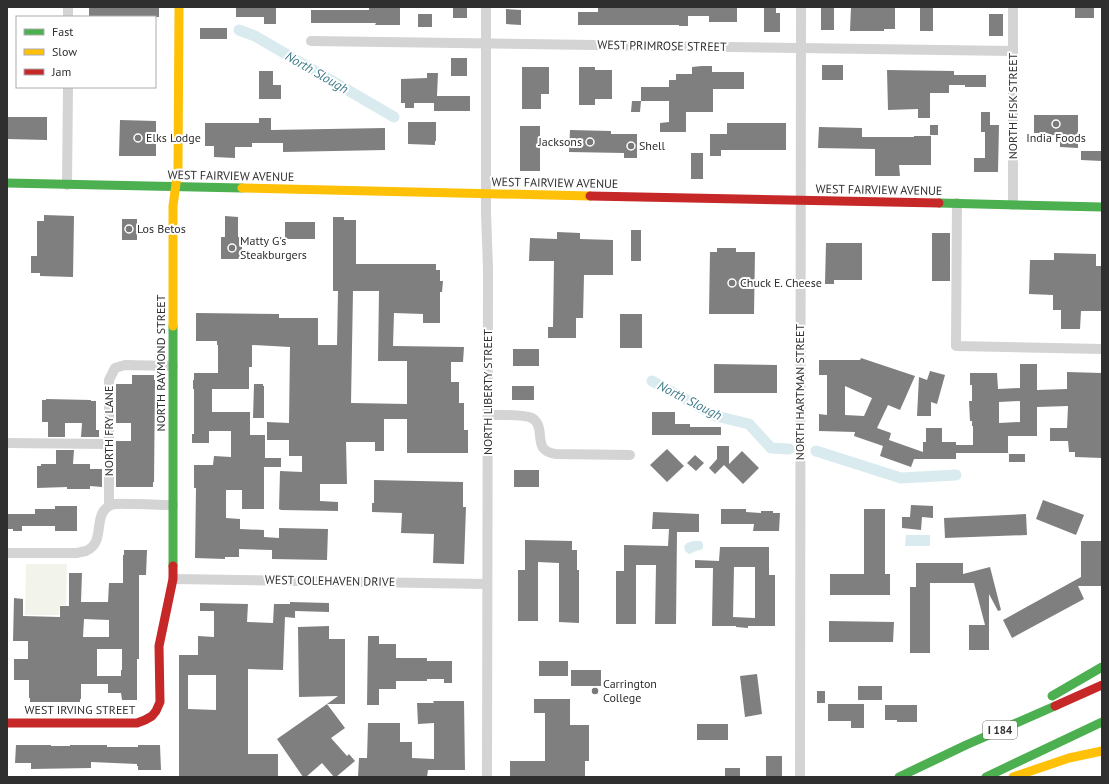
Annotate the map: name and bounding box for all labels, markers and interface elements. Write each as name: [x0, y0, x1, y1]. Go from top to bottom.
legend: [16, 16, 156, 88]
text: Fast: [52, 24, 73, 39]
street label: WEST PRIMROSE STREET: [597, 37, 727, 54]
text: Slow: [52, 44, 77, 59]
water label: North Slough: [282, 48, 351, 97]
street label: NORTH FISK STREET: [1005, 52, 1020, 159]
text: Jam: [51, 64, 71, 79]
marker: India Foods: [1051, 119, 1061, 129]
place label: Elks Lodge: [146, 130, 201, 145]
place label: India Foods: [1026, 130, 1086, 145]
marker: Elks Lodge: [133, 133, 143, 143]
place label: Jacksons: [537, 134, 582, 149]
marker: Jacksons: [585, 137, 595, 147]
place label: Shell: [639, 138, 666, 153]
marker: Shell: [626, 141, 636, 151]
street label: WEST FAIRVIEW AVENUE: [168, 167, 294, 184]
street label: WEST FAIRVIEW AVENUE: [492, 174, 618, 191]
street label: WEST FAIRVIEW AVENUE: [816, 181, 942, 198]
place label: Los Betos: [137, 221, 186, 236]
marker: Los Betos: [124, 224, 134, 234]
place label: Matty G's Steakburgers: [240, 233, 307, 262]
marker: Matty G's Steakburgers: [227, 243, 237, 253]
place label: Chuck E. Cheese: [740, 275, 822, 290]
marker: Chuck E. Cheese: [727, 278, 737, 288]
street label: NORTH RAYMOND STREET: [153, 294, 168, 431]
street label: NORTH HARTMAN STREET: [792, 324, 807, 460]
street label: NORTH LIBERTY STREET: [480, 329, 495, 455]
water label: North Slough: [655, 377, 725, 424]
street label: NORTH FRY LANE: [101, 386, 116, 476]
street label: WEST COLEHAVEN DRIVE: [265, 572, 395, 589]
place label: Carrington College: [603, 676, 657, 705]
marker: Carrington College: [590, 686, 600, 696]
street label: WEST IRVING STREET: [25, 702, 136, 717]
road number: I 184: [983, 721, 1017, 739]

